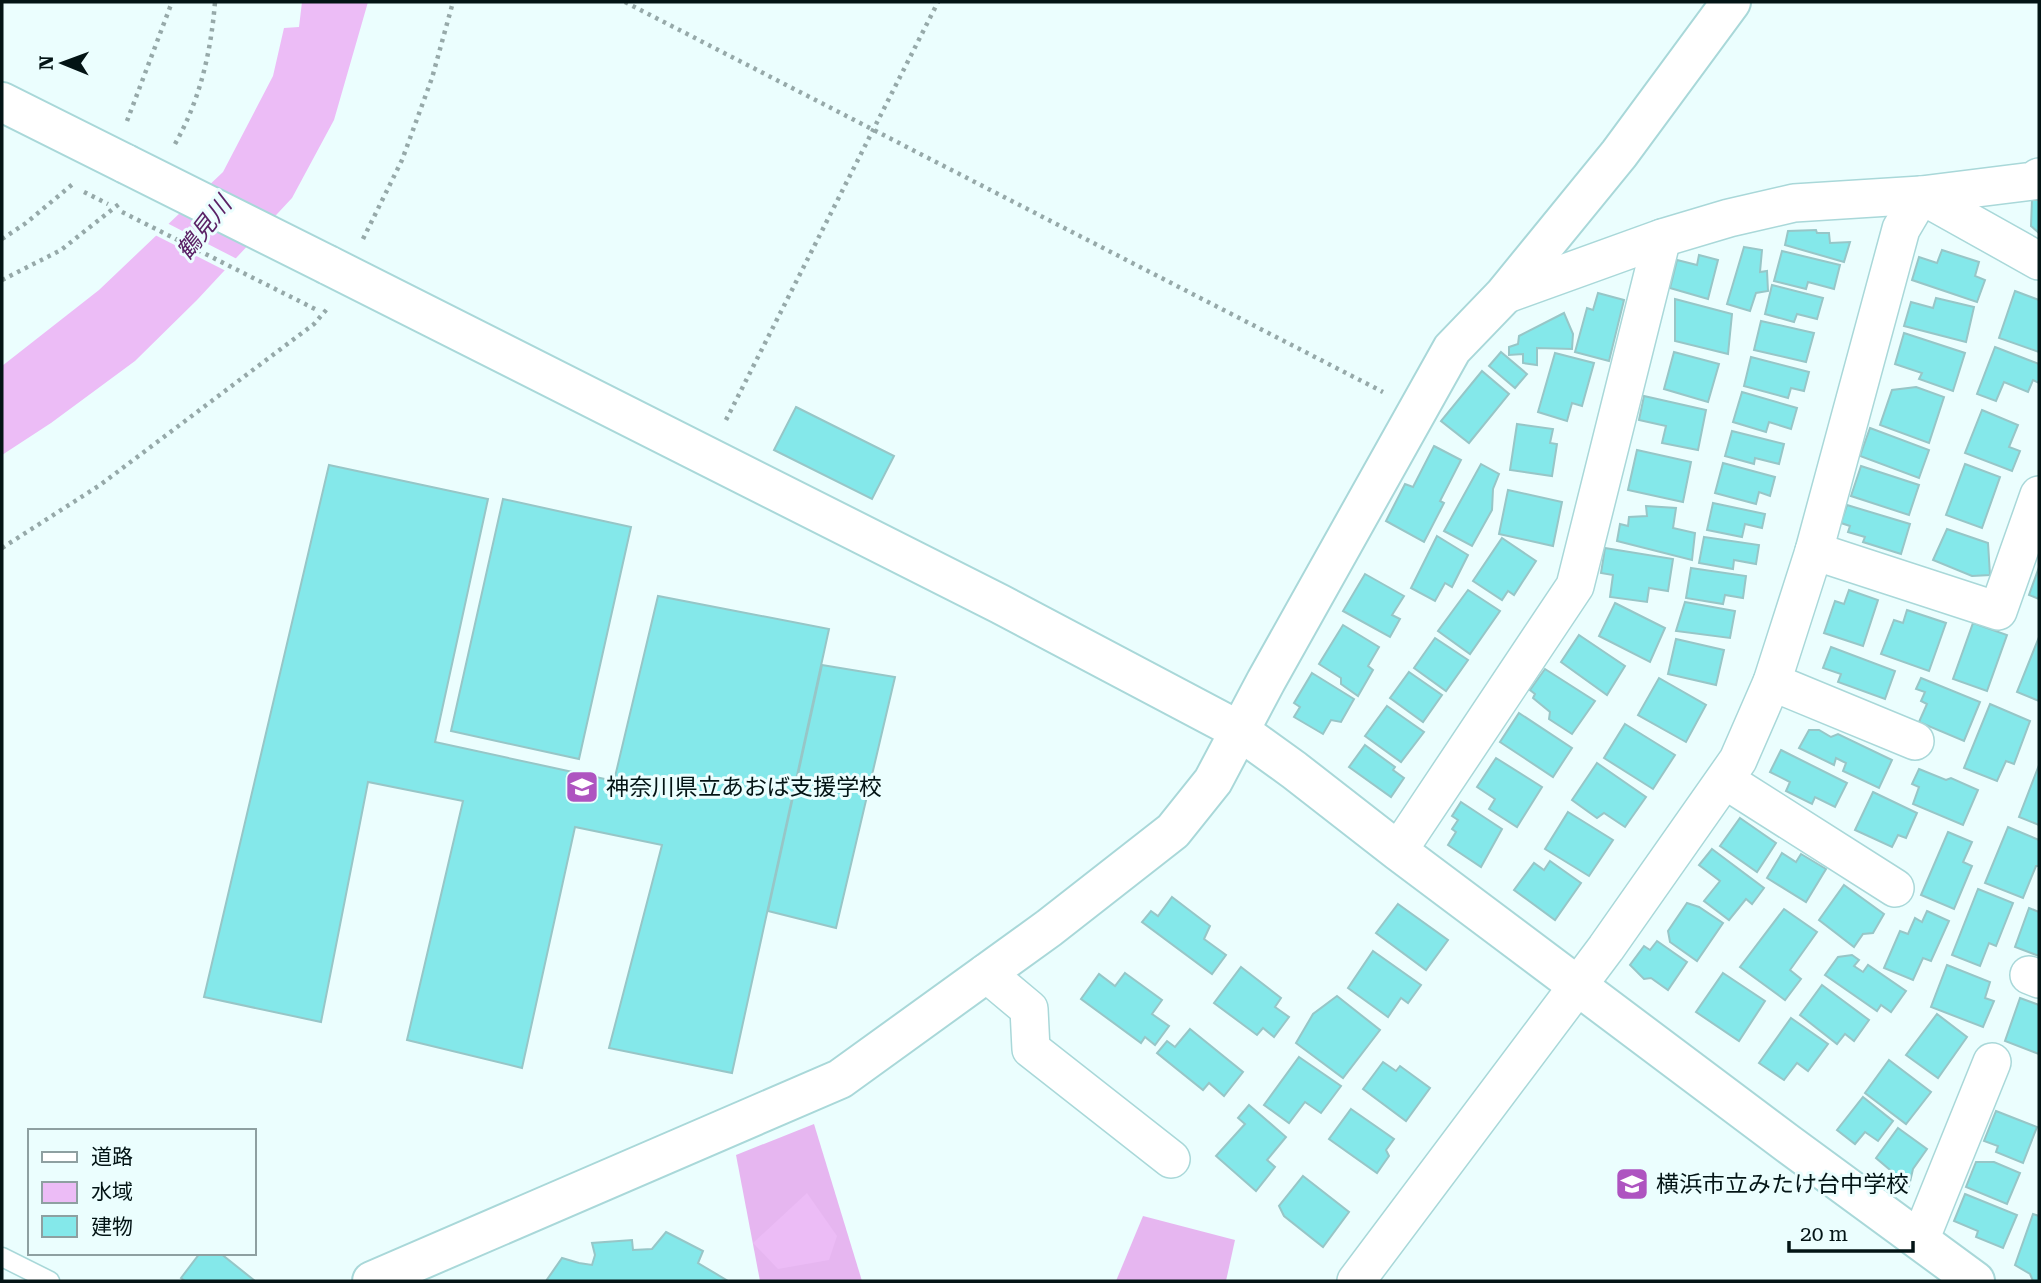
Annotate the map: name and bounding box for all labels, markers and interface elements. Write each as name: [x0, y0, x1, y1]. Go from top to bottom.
north arrow: [28, 28, 98, 98]
text: N: [35, 55, 58, 70]
water label: 鶴見川: [171, 189, 239, 265]
school or university icon: 神奈川県立あおば支援学校: [563, 768, 601, 806]
place label: 神奈川県立あおば支援学校: [606, 774, 882, 801]
legend: [28, 1129, 256, 1255]
text: 道路: [91, 1145, 133, 1169]
school or university icon: 横浜市立みたけ台中学校: [1613, 1165, 1651, 1203]
place label: 横浜市立みたけ台中学校: [1656, 1171, 1909, 1198]
text: 水域: [91, 1180, 133, 1204]
scale bar: [1789, 1210, 1913, 1254]
text: 建物: [91, 1215, 133, 1239]
text: 20 m: [1800, 1222, 1848, 1246]

